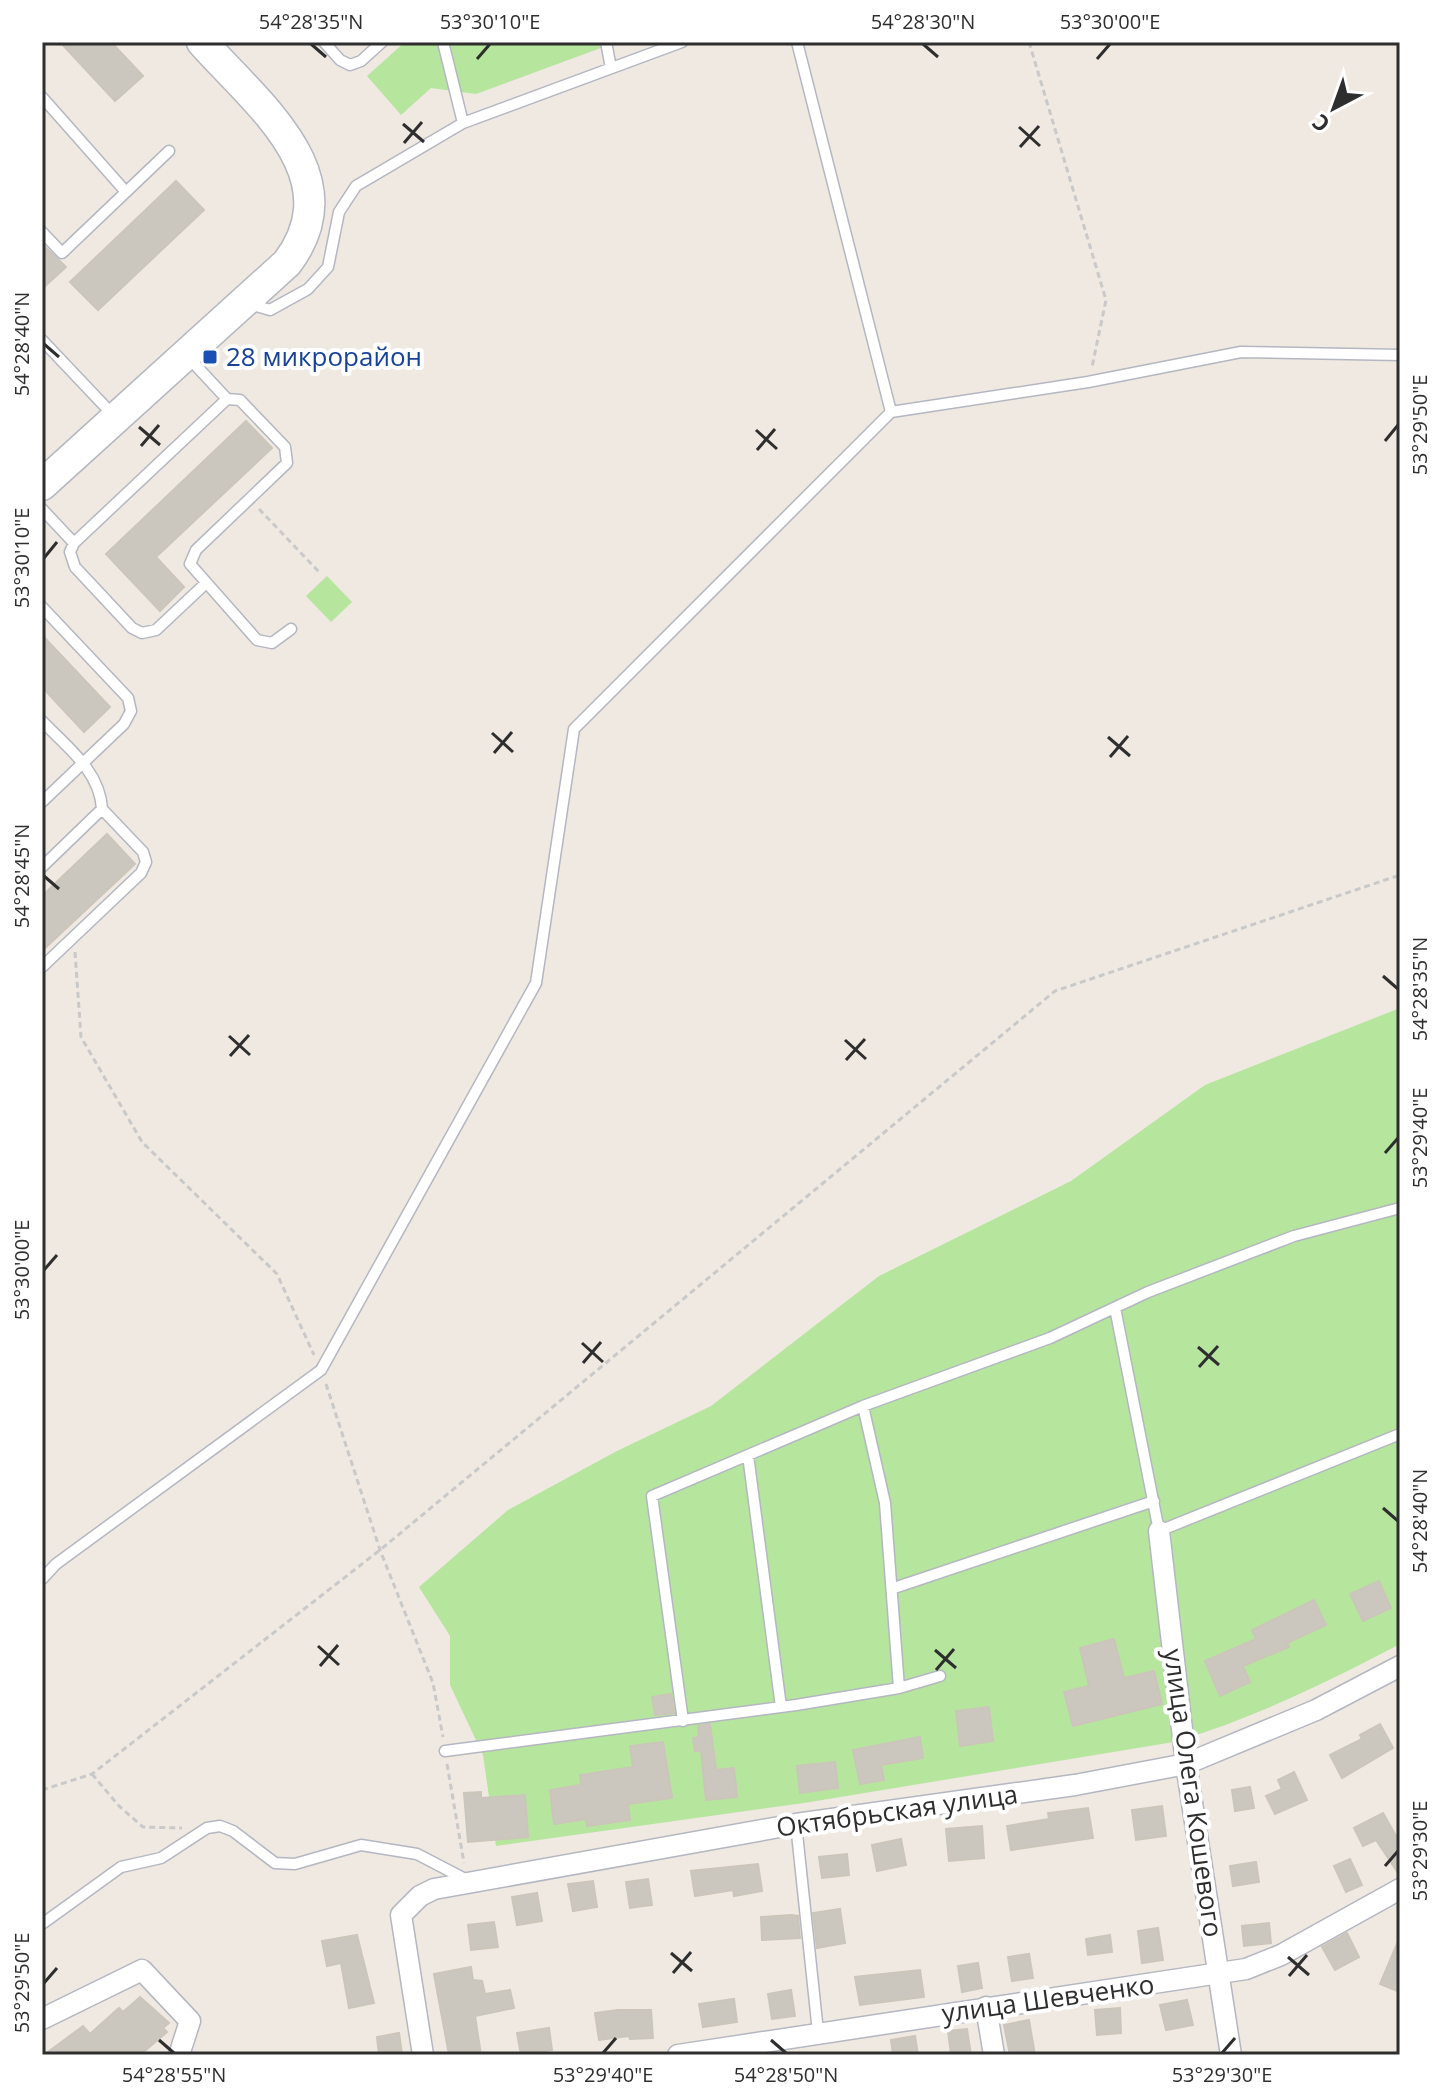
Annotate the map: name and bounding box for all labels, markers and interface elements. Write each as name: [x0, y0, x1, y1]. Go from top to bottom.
text: 54°28'35"N: [259, 8, 363, 35]
text: 53°30'10"E: [440, 8, 540, 35]
text: 54°28'30"N: [871, 8, 975, 35]
text: 53°30'00"E: [1060, 8, 1160, 35]
north arrow: [1294, 68, 1374, 148]
text: С: [1305, 108, 1335, 140]
text: 54°28'40"N: [8, 292, 35, 396]
place label: 28 микрорайон: [226, 338, 422, 374]
marker: 28 микрорайон: [201, 348, 219, 366]
text: 53°29'50"E: [1406, 375, 1433, 475]
text: 53°30'10"E: [8, 508, 35, 608]
text: 54°28'45"N: [8, 824, 35, 928]
text: 54°28'35"N: [1406, 937, 1433, 1041]
text: 53°29'40"E: [1406, 1088, 1433, 1188]
text: 53°30'00"E: [8, 1220, 35, 1320]
text: 54°28'40"N: [1406, 1469, 1433, 1573]
street label: улица Олега Кошевого: [1156, 1646, 1232, 1939]
street label: Октябрьская улица: [774, 1775, 1020, 1845]
text: 53°29'30"E: [1406, 1801, 1433, 1901]
text: 53°29'50"E: [8, 1933, 35, 2033]
street label: улица Шевченко: [939, 1965, 1156, 2031]
text: 54°28'55"N: [122, 2061, 226, 2088]
text: 53°29'40"E: [553, 2061, 653, 2088]
text: 54°28'50"N: [734, 2061, 838, 2088]
text: 53°29'30"E: [1172, 2061, 1272, 2088]

